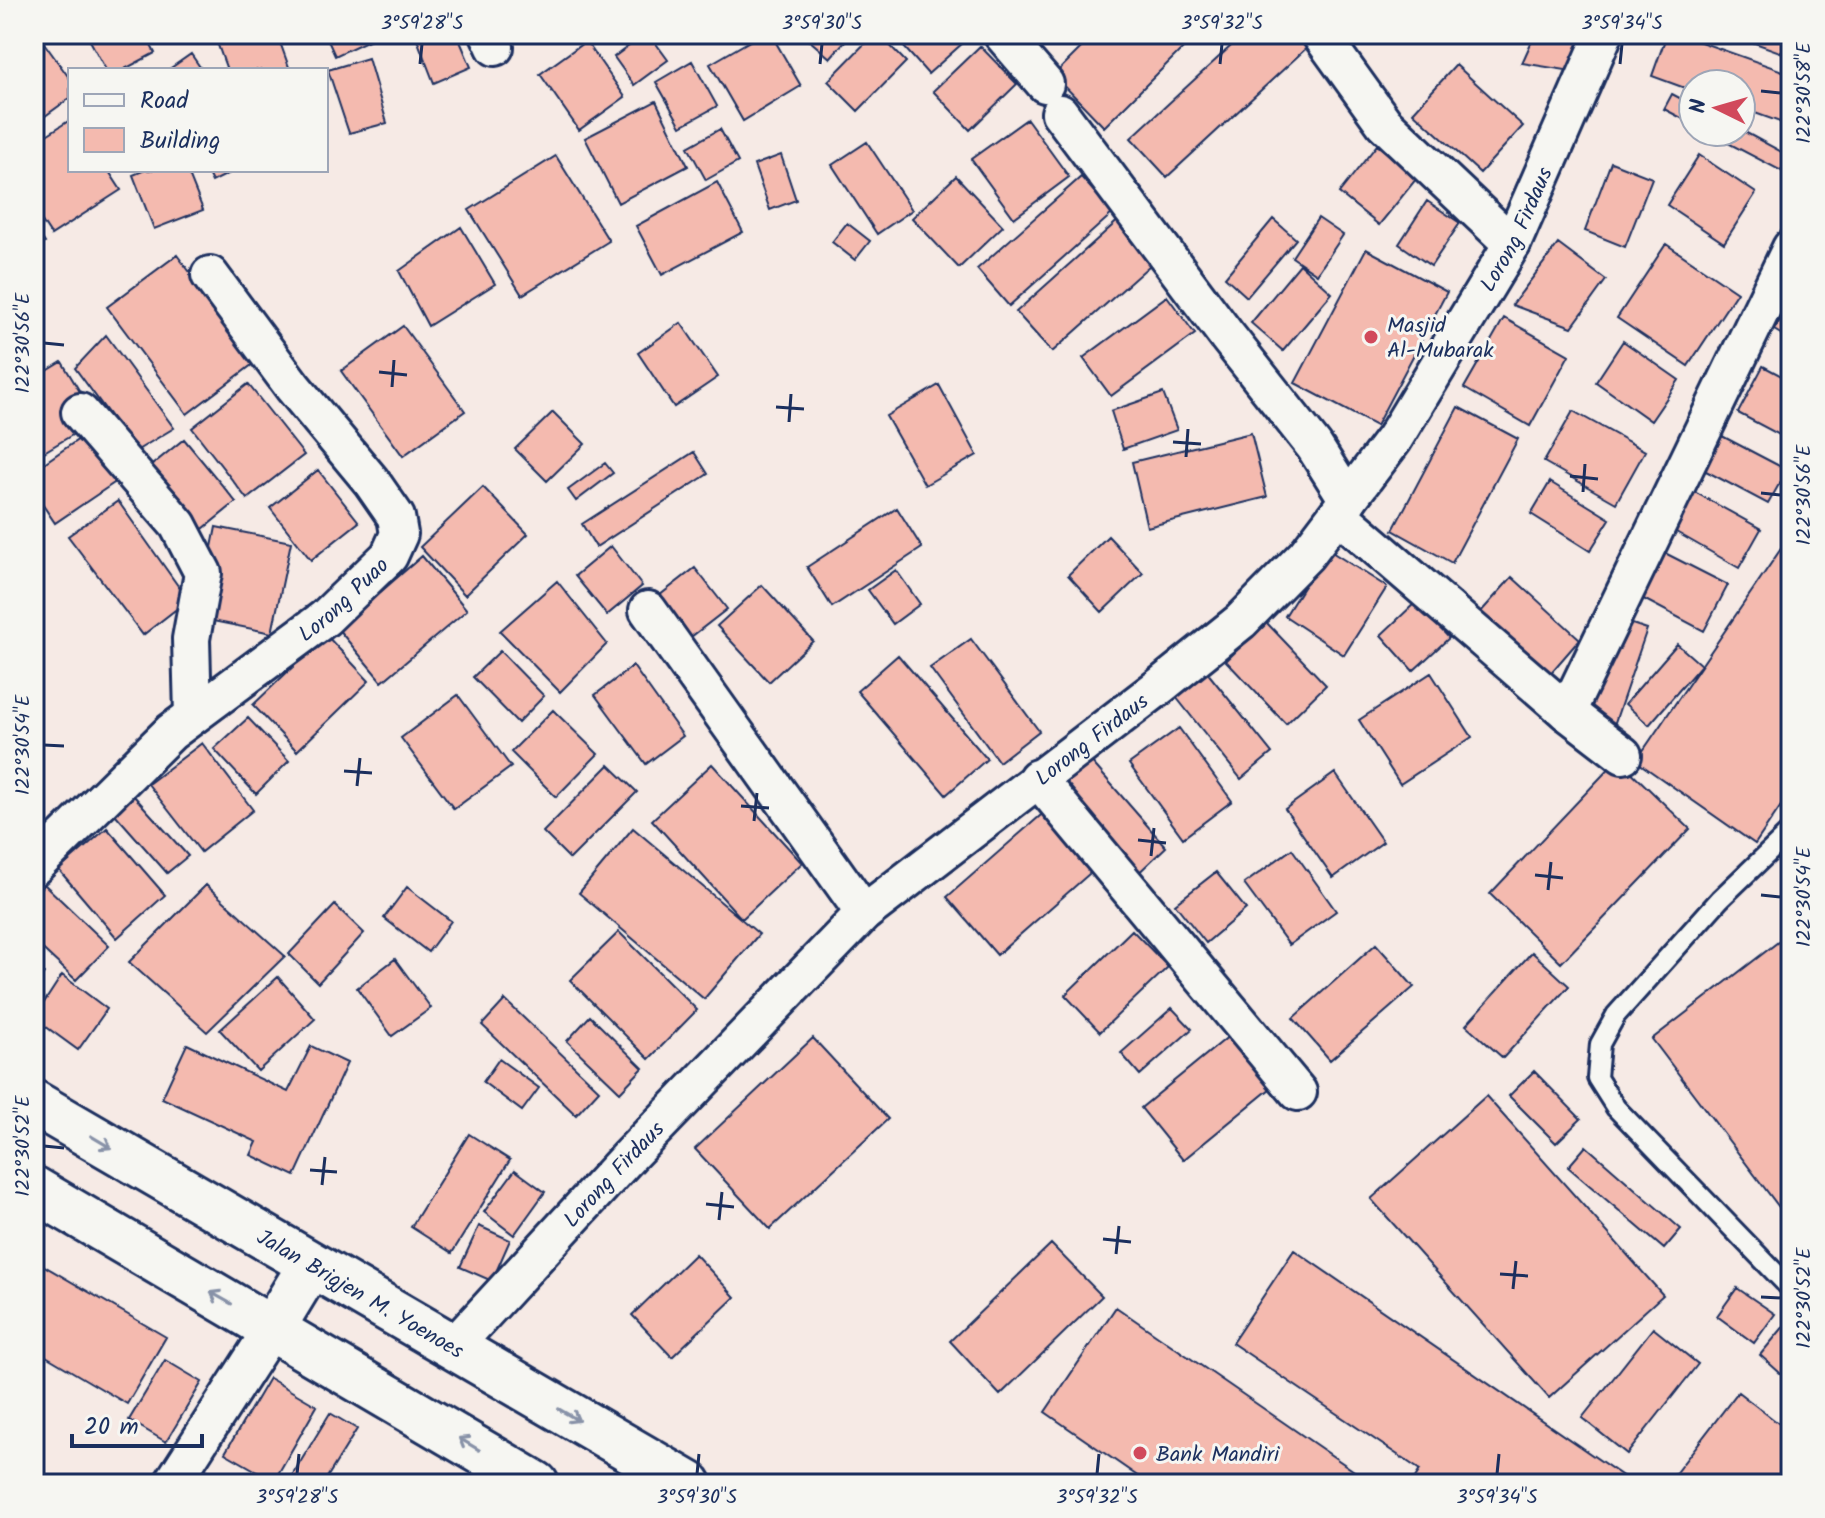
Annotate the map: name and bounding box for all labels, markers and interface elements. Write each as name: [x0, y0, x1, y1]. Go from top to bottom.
text: 3°59'28"S: [381, 8, 464, 40]
text: 3°59'30"S: [782, 8, 863, 40]
text: 3°59'32"S: [1181, 8, 1263, 40]
text: 3°59'34"S: [1581, 8, 1663, 40]
text: 122°30'58"E: [1789, 41, 1821, 144]
legend: [68, 68, 328, 172]
north arrow: [1677, 68, 1757, 148]
text: Road: [140, 82, 189, 121]
text: N: [1682, 98, 1718, 115]
text: Building: [140, 122, 220, 161]
street label: Lorong Firdaus: [1472, 161, 1564, 299]
text: 122°30'56"E: [8, 291, 40, 393]
place label: Masjid Al-Mubarak: [1387, 309, 1494, 369]
marker: Masjid Al-Mubarak: [1362, 328, 1380, 346]
text: 122°30'56"E: [1789, 443, 1821, 545]
street label: Lorong Puao: [292, 550, 398, 652]
street label: Lorong Firdaus: [1028, 685, 1158, 796]
text: 122°30'54"E: [8, 693, 40, 795]
text: 122°30'54"E: [1789, 845, 1821, 947]
text: 122°30'52"E: [8, 1094, 40, 1197]
street label: Lorong Firdaus: [556, 1113, 674, 1237]
one-way arrow: [89, 1135, 112, 1151]
street label: Jalan Brigjen M. Yoenoes: [249, 1221, 470, 1370]
text: 122°30'52"E: [1789, 1246, 1821, 1349]
one-way arrow: [210, 1290, 233, 1306]
scale bar: [72, 1398, 202, 1448]
one-way arrow: [557, 1407, 580, 1423]
text: 20 m: [84, 1408, 139, 1447]
one-way arrow: [458, 1436, 481, 1452]
place label: Bank Mandiri: [1156, 1438, 1280, 1473]
marker: Bank Mandiri: [1131, 1444, 1149, 1462]
text: 3°59'28"S: [256, 1482, 339, 1514]
text: 3°59'30"S: [657, 1482, 738, 1514]
text: 3°59'32"S: [1056, 1482, 1138, 1514]
text: 3°59'34"S: [1456, 1482, 1538, 1514]

